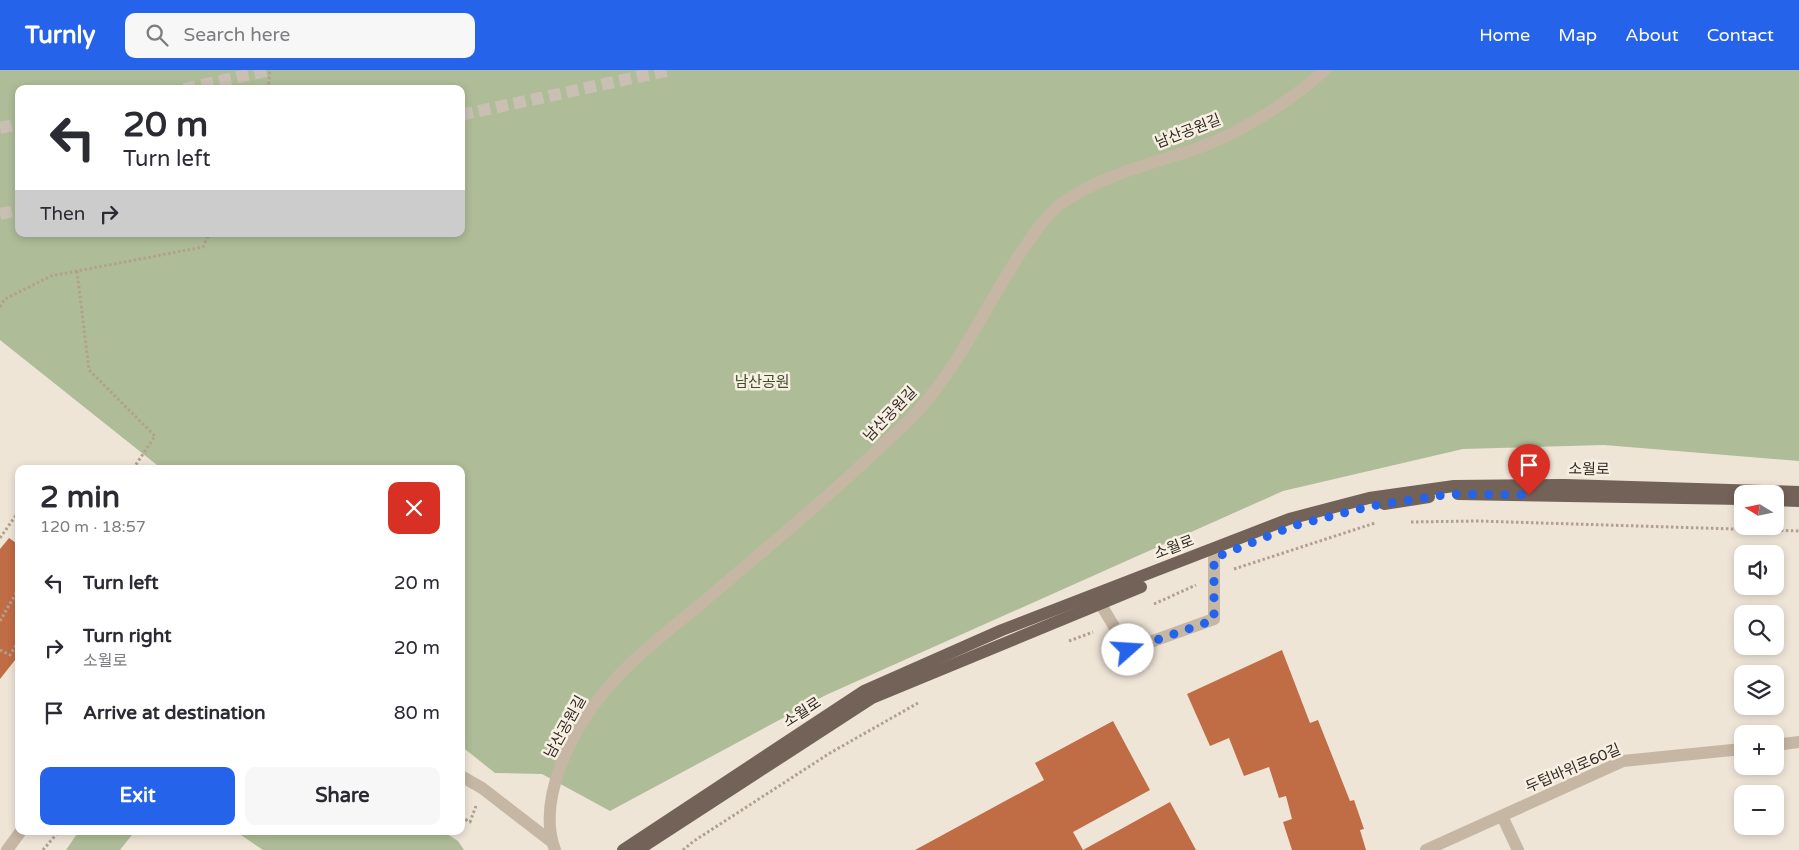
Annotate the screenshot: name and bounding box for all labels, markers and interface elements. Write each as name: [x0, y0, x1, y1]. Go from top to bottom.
search box: [125, 13, 475, 58]
text: Turnly: [25, 21, 95, 50]
icon: search: [143, 21, 171, 49]
text: Search here: [183, 24, 290, 46]
text: Home: [1479, 24, 1530, 46]
text: Map: [1558, 24, 1597, 46]
text: About: [1625, 24, 1679, 46]
text: Contact: [1707, 24, 1774, 46]
text: 20 m: [123, 104, 208, 146]
icon: left: [40, 105, 105, 170]
street label: 남산공원길: [1153, 110, 1223, 152]
text: Turn left: [123, 146, 211, 172]
icon: right: [95, 200, 123, 228]
text: Then: [40, 203, 85, 225]
park label: 남산공원: [734, 373, 790, 391]
street label: 남산공원길: [860, 383, 920, 445]
pin: [1508, 444, 1550, 495]
icon: arrive: [1515, 451, 1543, 479]
street label: 소월로: [1568, 460, 1610, 478]
text: 2 min: [40, 479, 120, 516]
button: close: [388, 482, 440, 534]
north arrow: [1734, 485, 1784, 535]
map controls: [1734, 485, 1784, 835]
text: 120 m · 18:57: [40, 517, 146, 537]
street label: 소월로: [1151, 531, 1197, 563]
button: sound: [1734, 545, 1784, 595]
icon: left: [40, 569, 68, 597]
text: Turn left: [83, 572, 159, 594]
text: 20 m: [394, 572, 440, 594]
button: search: [1734, 605, 1784, 655]
position arrow: [1101, 623, 1153, 675]
text: Turn right: [83, 625, 171, 647]
icon: right: [40, 634, 68, 662]
text: 20 m: [394, 637, 440, 659]
text: 소월로: [83, 651, 127, 671]
button: layers: [1734, 665, 1784, 715]
street label: 남산공원길: [540, 692, 590, 762]
street label: 소월로: [780, 693, 824, 731]
icon: arrive: [40, 699, 68, 727]
text: Arrive at destination: [83, 702, 266, 724]
text: 80 m: [394, 702, 440, 724]
button: +: [1734, 725, 1784, 775]
street label: 두텁바위로60길: [1523, 740, 1623, 796]
button: Exit: [40, 767, 235, 825]
button: Share: [245, 767, 440, 825]
button: −: [1734, 785, 1784, 835]

